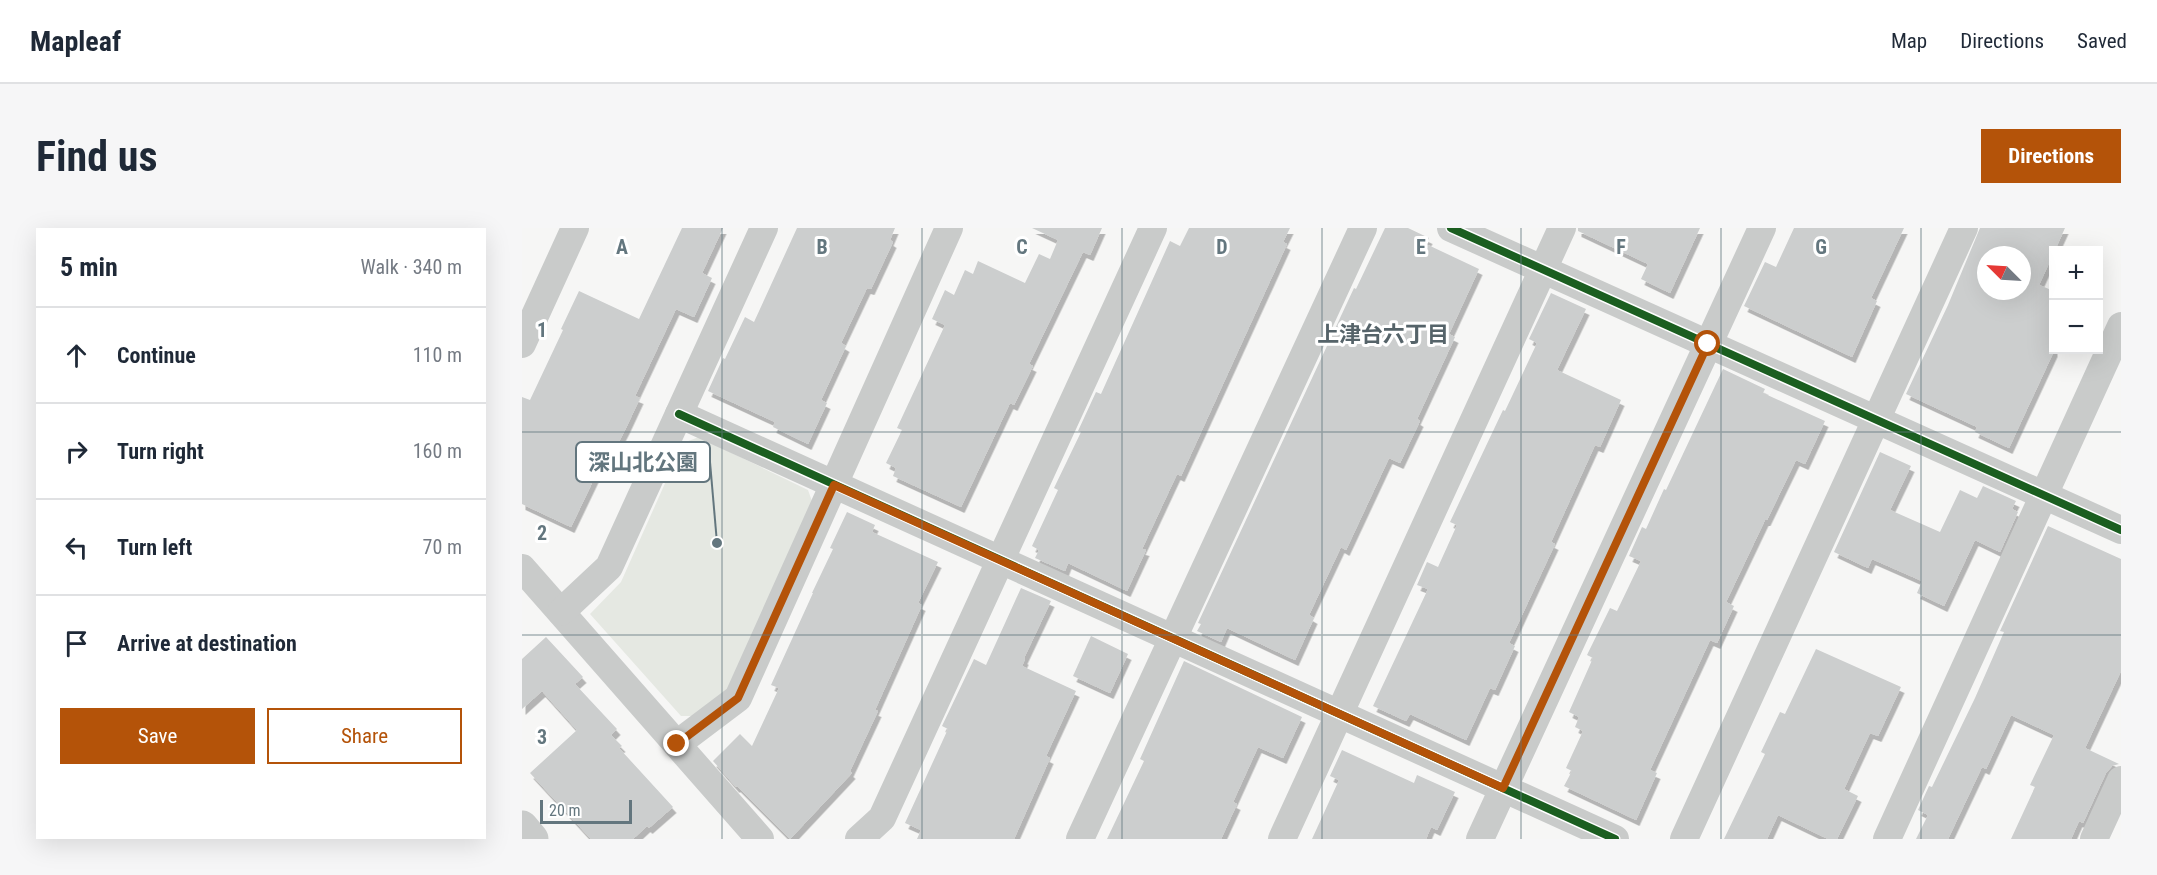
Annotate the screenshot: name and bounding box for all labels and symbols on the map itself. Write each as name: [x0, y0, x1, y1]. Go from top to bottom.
text: A: [616, 235, 628, 259]
text: B: [816, 235, 828, 259]
text: C: [1016, 235, 1028, 259]
text: D: [1216, 235, 1228, 259]
text: E: [1416, 235, 1426, 259]
text: F: [1616, 235, 1626, 259]
text: G: [1815, 235, 1827, 259]
north arrow: [1977, 246, 2031, 300]
text: 1: [537, 318, 547, 342]
district label: 上津台六丁目: [1317, 322, 1449, 347]
route start: [1694, 330, 1720, 356]
callout: 深山北公園: [576, 442, 710, 482]
text: 深山北公園: [588, 450, 698, 475]
text: 2: [537, 521, 547, 545]
text: 3: [537, 725, 547, 749]
route end: [663, 730, 689, 756]
scale bar: [540, 797, 632, 824]

